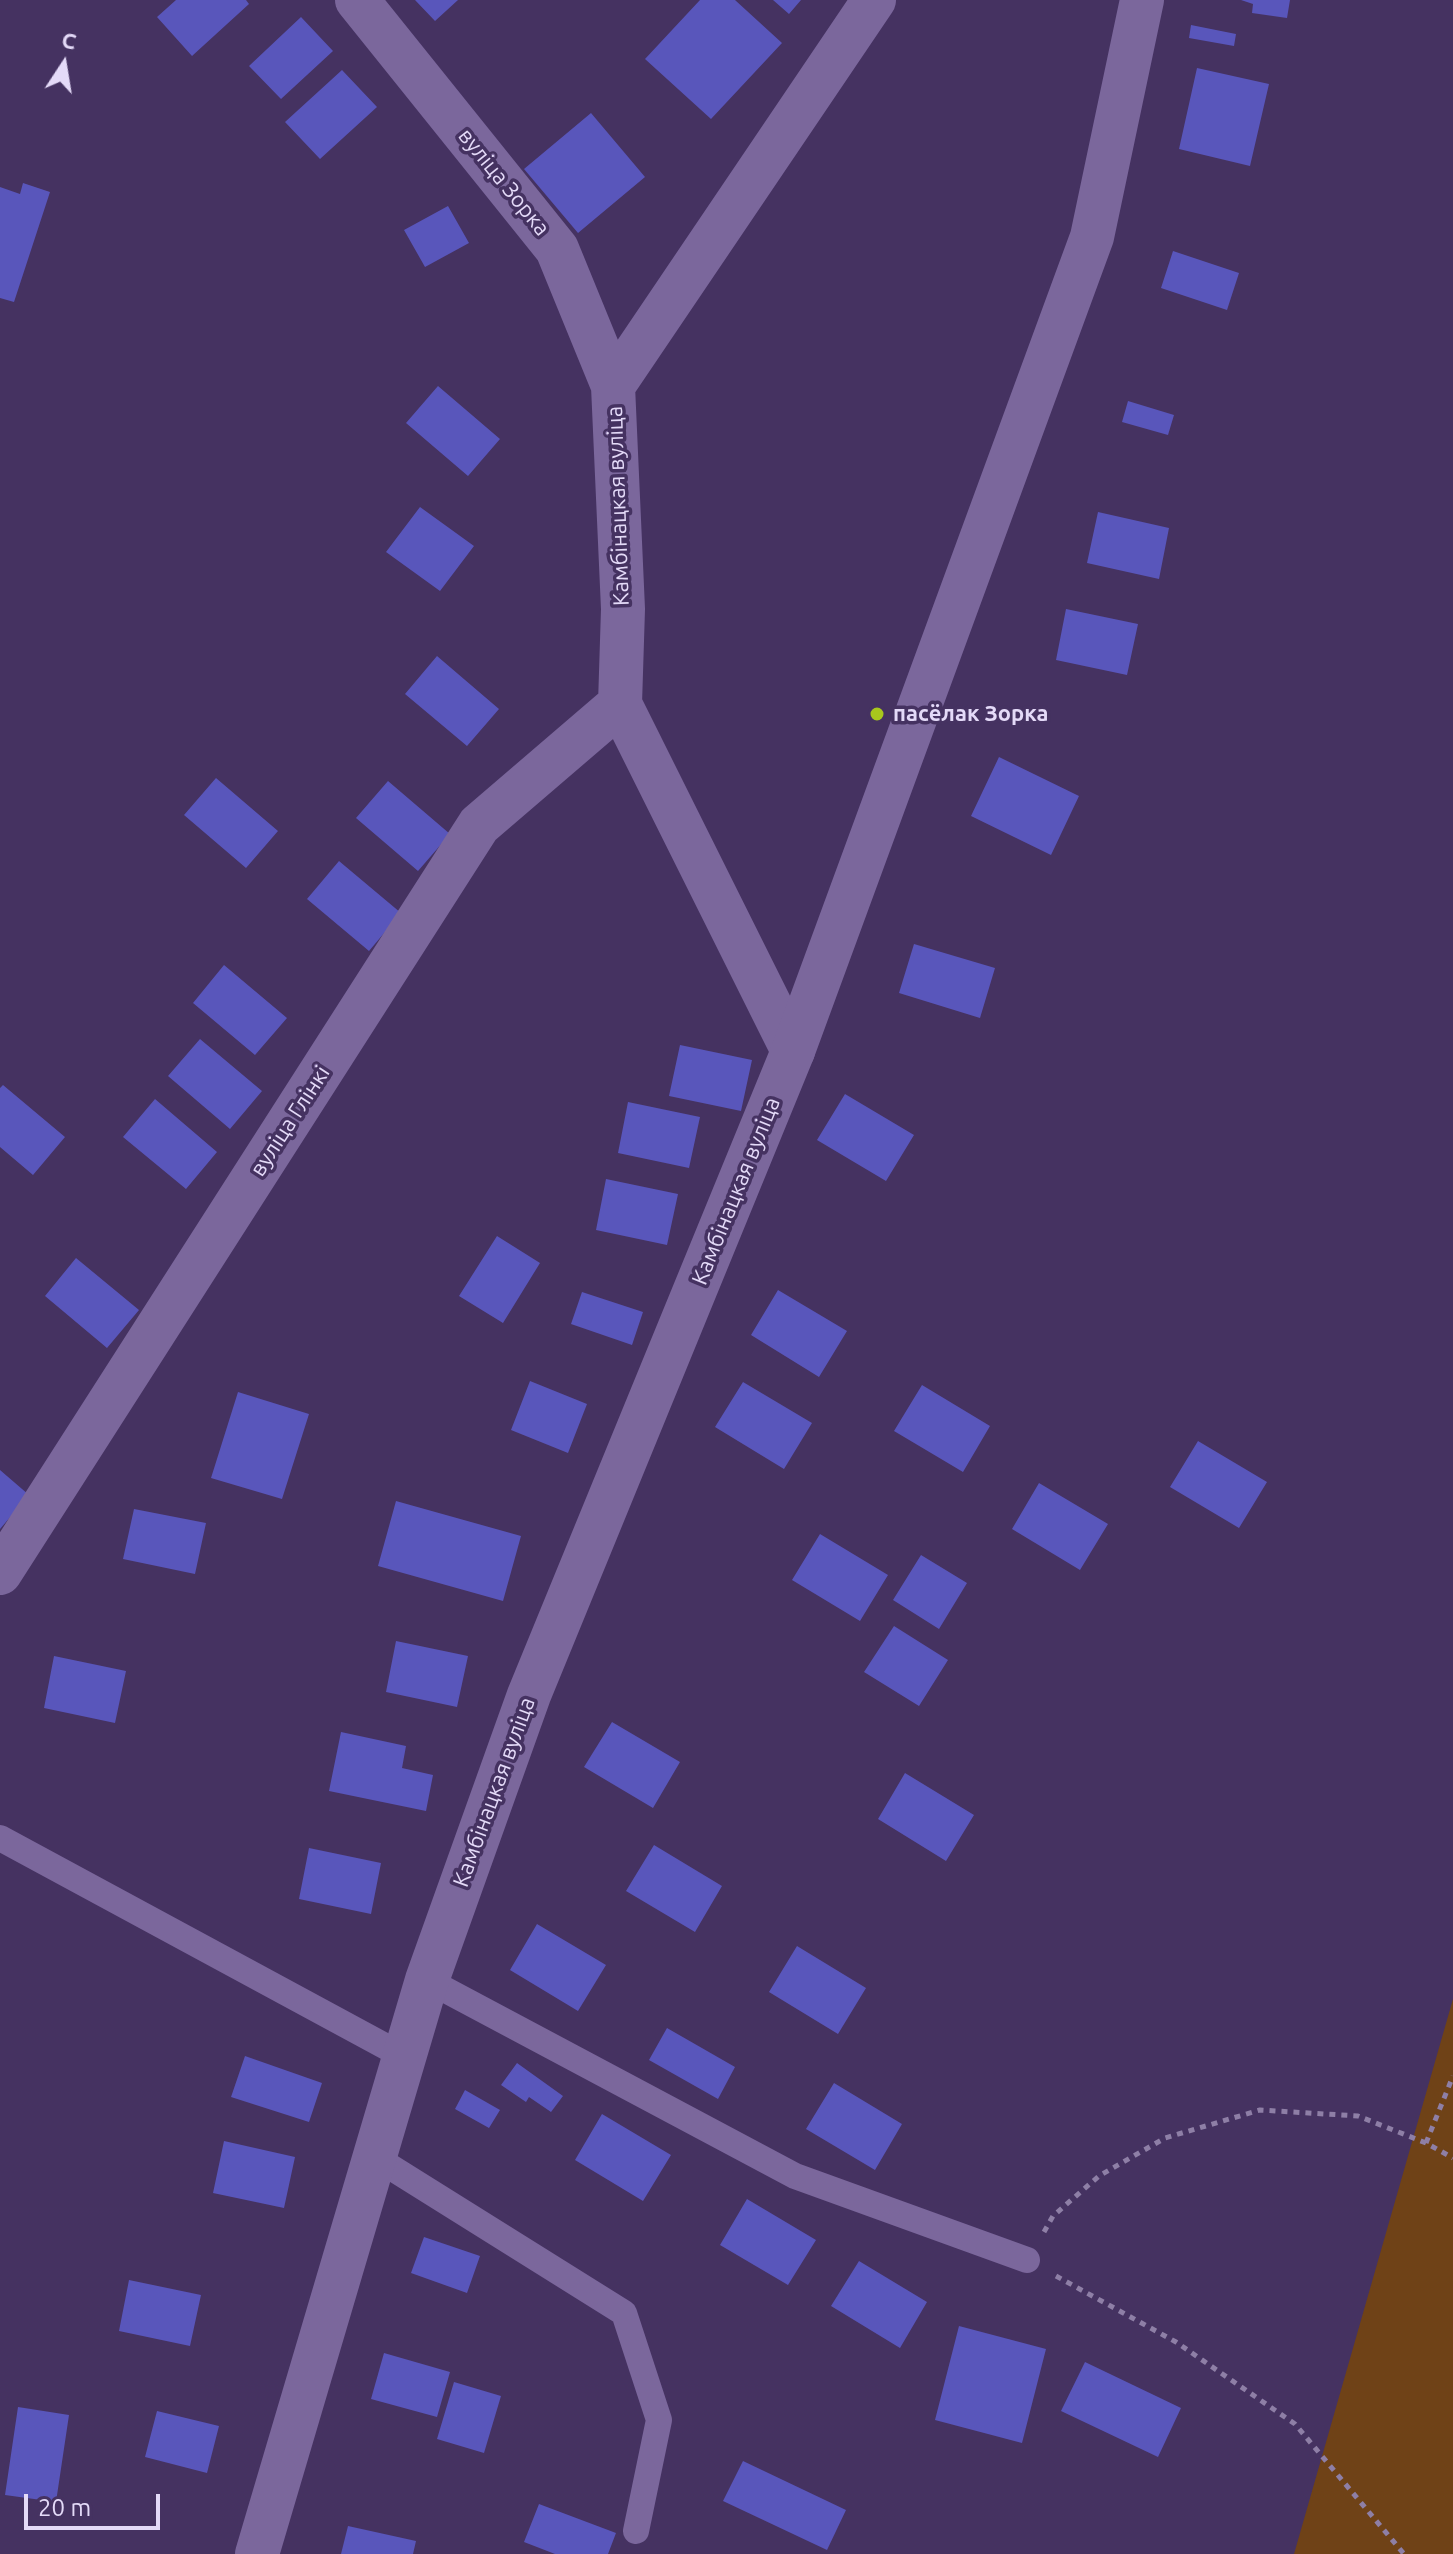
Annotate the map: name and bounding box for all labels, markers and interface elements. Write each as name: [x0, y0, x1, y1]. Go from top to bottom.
north arrow: [24, 24, 104, 104]
text: С: [60, 26, 79, 54]
street label: вуліца Зорка: [453, 123, 555, 241]
street label: Камбінацкая вуліца: [601, 406, 635, 606]
place label: пасёлак Зорка: [893, 701, 1048, 727]
marker: пасёлак Зорка: [868, 705, 886, 723]
street label: вуліца Глінкі: [245, 1061, 335, 1181]
street label: Камбінацкая вуліца: [686, 1093, 786, 1289]
street label: Камбінацкая вуліца: [447, 1694, 541, 1890]
scale bar: [28, 2478, 164, 2528]
text: 20 m: [38, 2494, 91, 2521]

